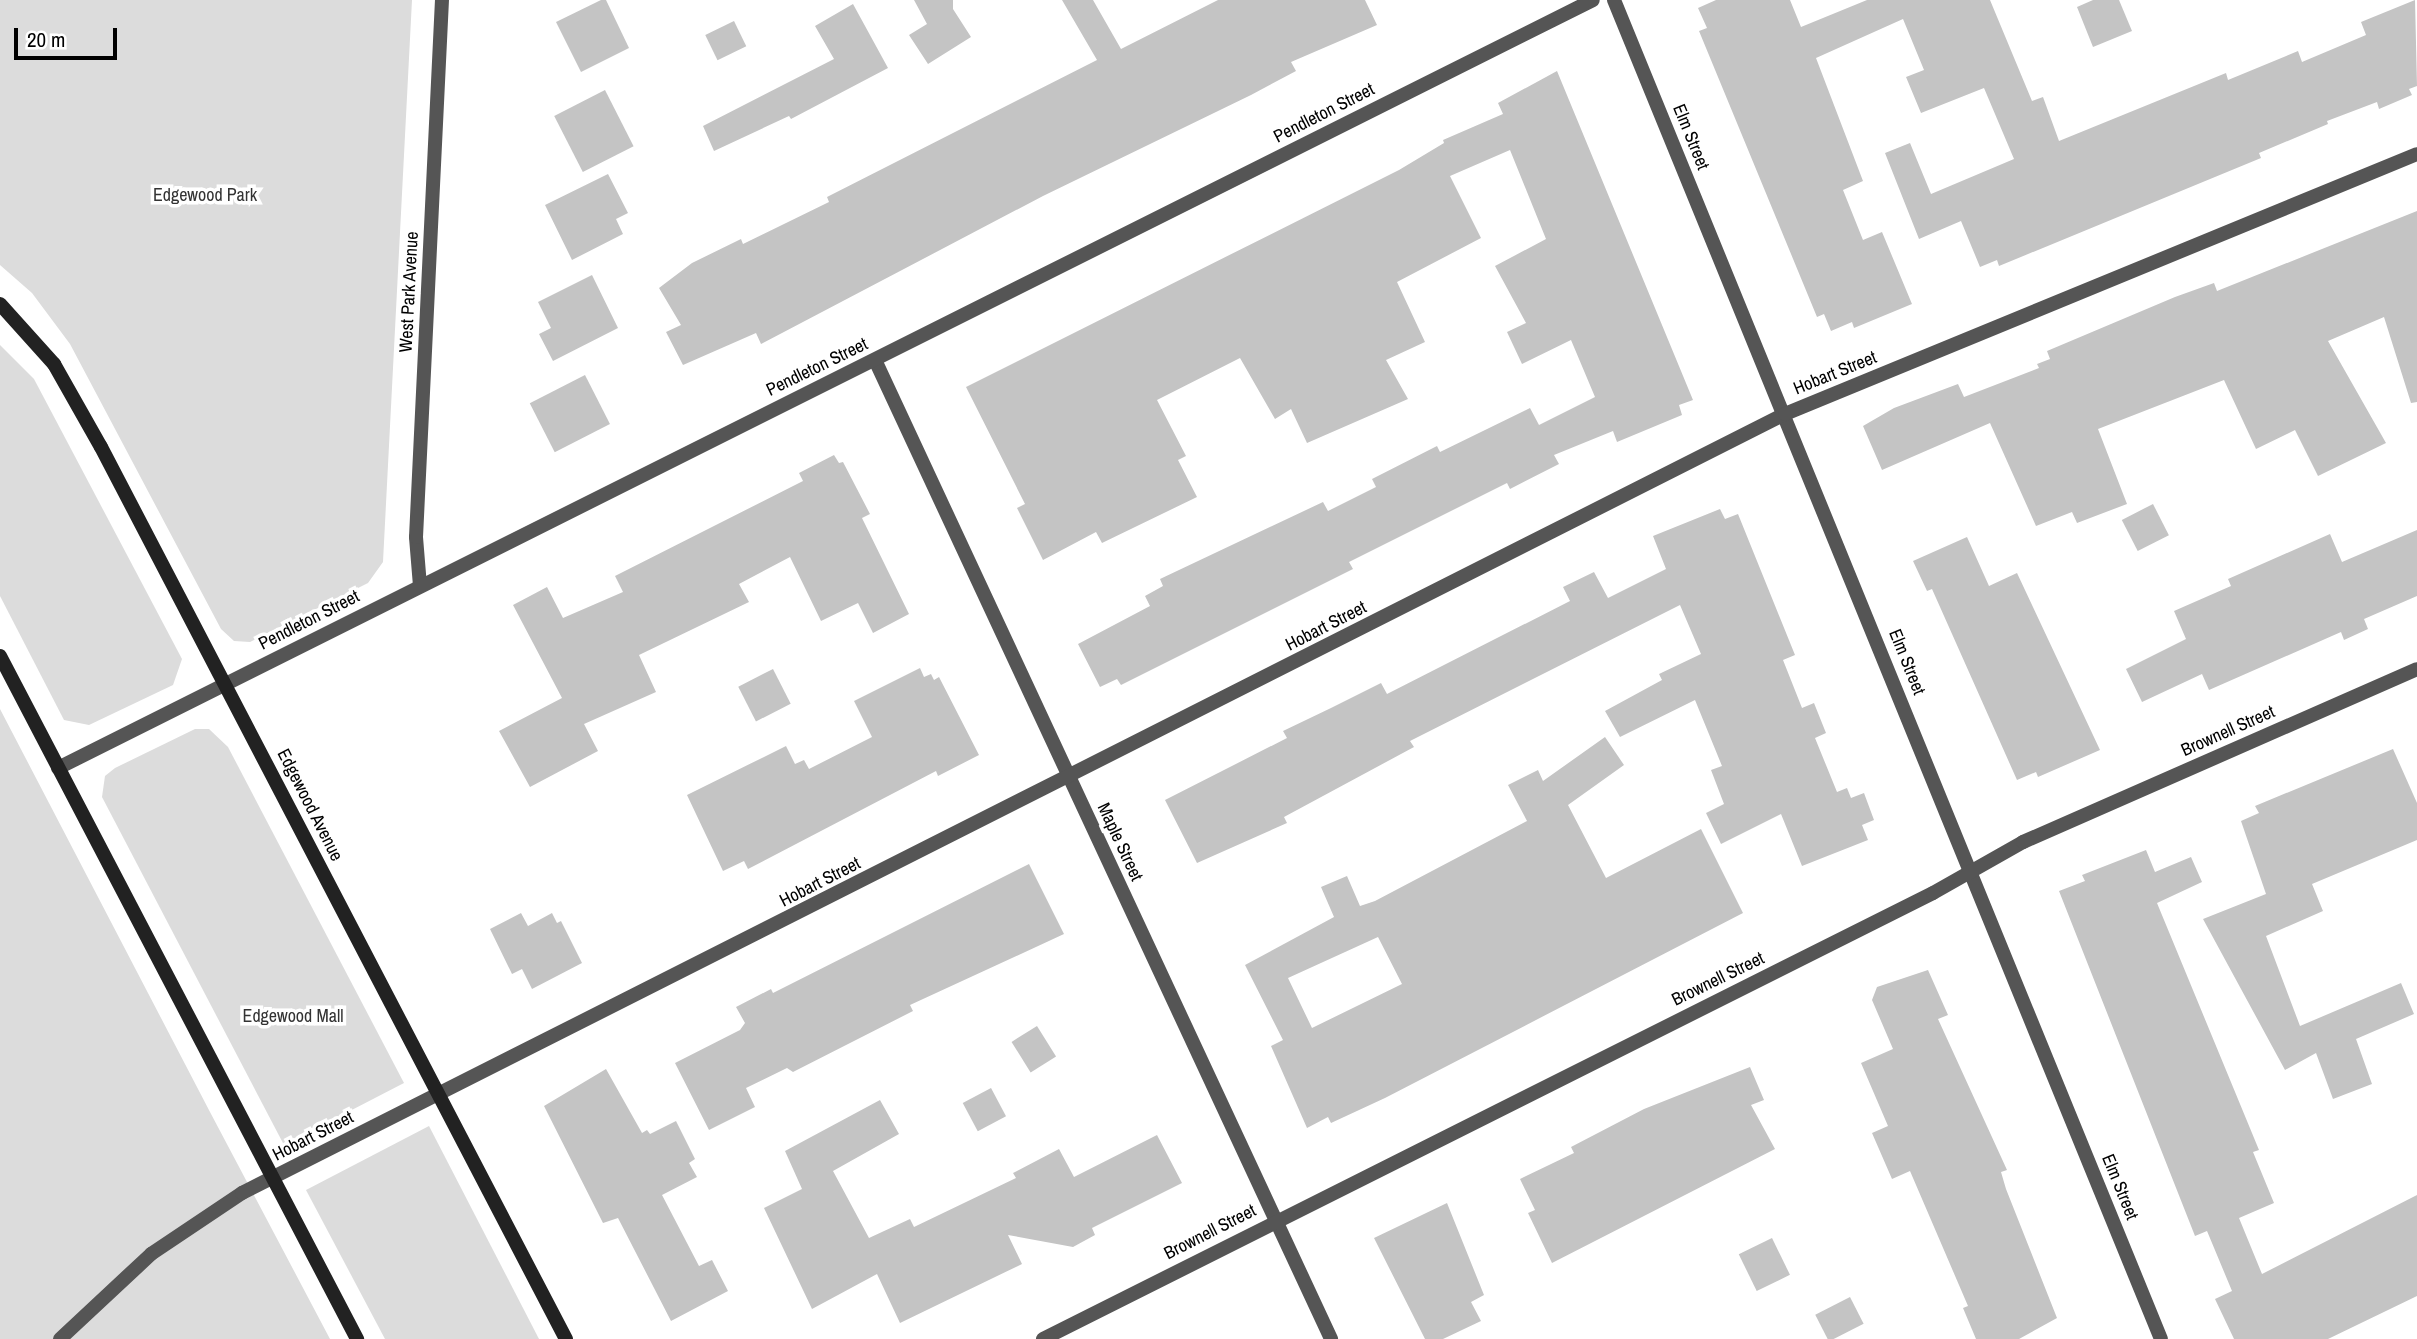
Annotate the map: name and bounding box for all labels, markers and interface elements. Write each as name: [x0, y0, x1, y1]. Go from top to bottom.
scale bar: [18, 14, 121, 58]
text: 20 m: [27, 25, 65, 54]
street label: Pendleton Street: [1270, 78, 1378, 148]
street label: Elm Street: [1668, 101, 1714, 173]
park label: Edgewood Park: [153, 184, 257, 206]
street label: West Park Avenue: [395, 231, 423, 353]
street label: Pendleton Street: [763, 333, 871, 401]
street label: Hobart Street: [1790, 347, 1880, 399]
street label: Pendleton Street: [255, 585, 363, 655]
street label: Hobart Street: [1282, 596, 1370, 656]
street label: Elm Street: [1884, 626, 1930, 698]
street label: Brownell Street: [2178, 701, 2278, 761]
street label: Edgewood Avenue: [272, 745, 348, 865]
street label: Maple Street: [1093, 800, 1147, 884]
street label: Hobart Street: [776, 852, 864, 912]
street label: Brownell Street: [1668, 947, 1768, 1011]
park label: Edgewood Mall: [243, 1005, 343, 1027]
street label: Hobart Street: [269, 1106, 357, 1166]
street label: Elm Street: [2097, 1151, 2143, 1223]
street label: Brownell Street: [1161, 1200, 1259, 1264]

